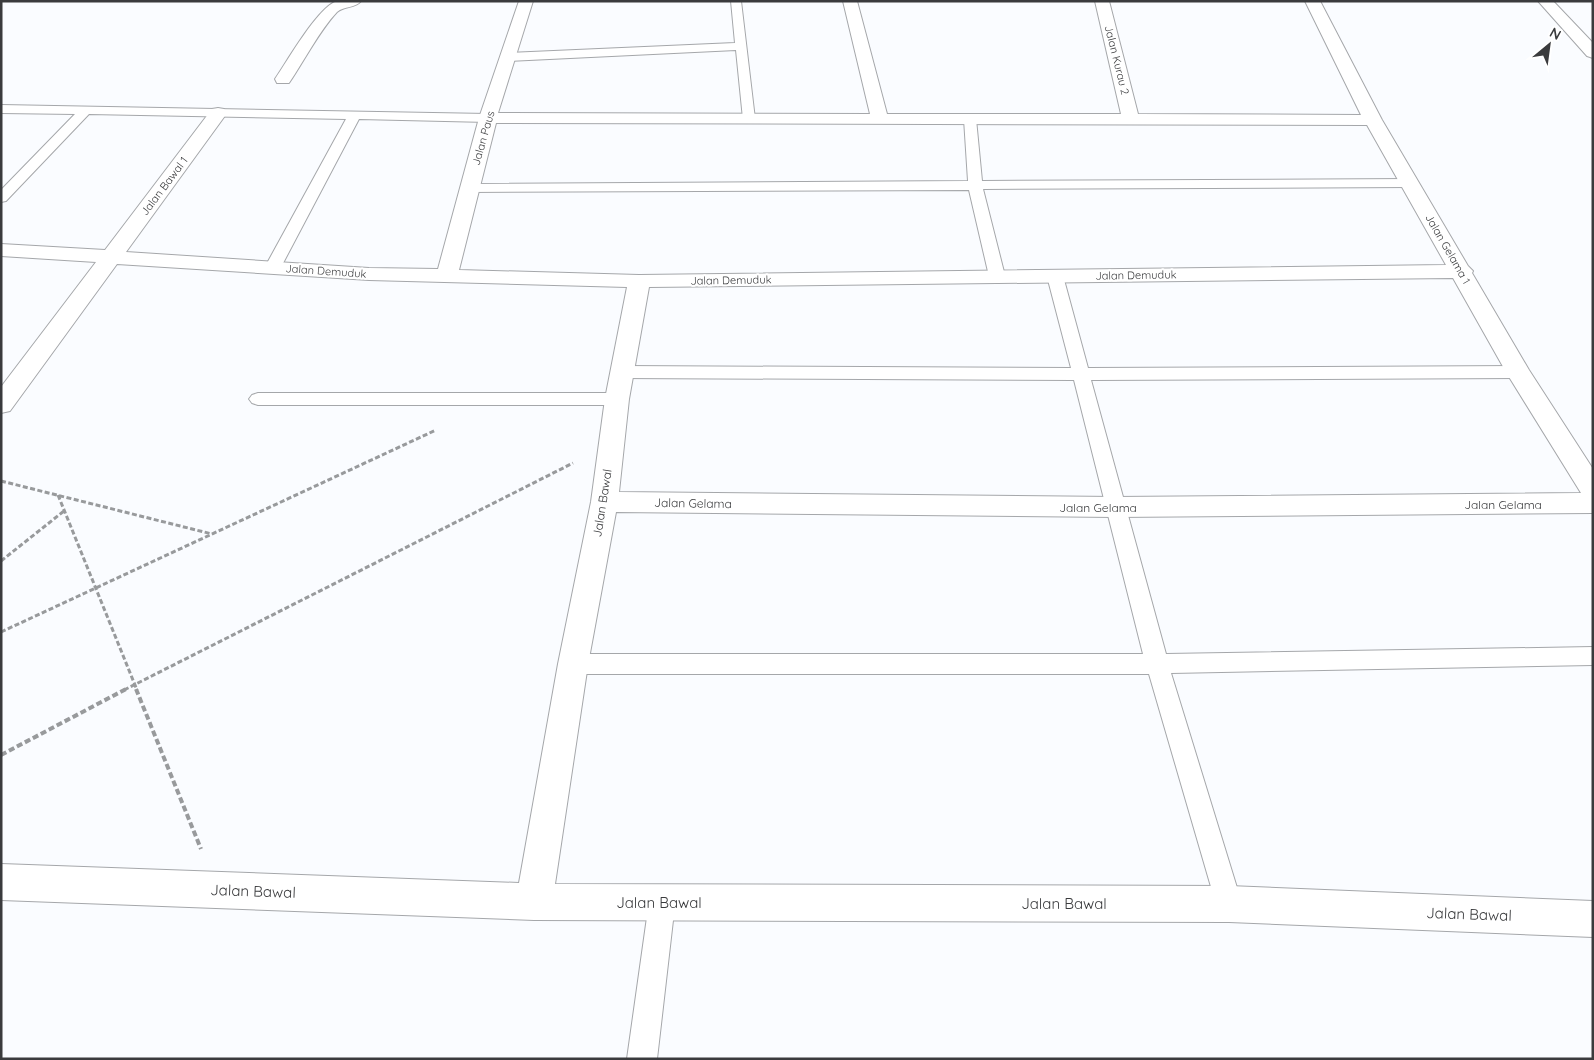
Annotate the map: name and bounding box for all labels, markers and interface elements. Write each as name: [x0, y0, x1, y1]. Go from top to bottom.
north arrow: [1524, 20, 1574, 70]
text: N: [1546, 23, 1564, 44]
street label: Jalan Kurau 2: [1102, 24, 1132, 96]
street label: Jalan Paus: [469, 109, 497, 167]
street label: Jalan Bawal 1: [137, 154, 191, 218]
street label: Jalan Gelama 1: [1422, 212, 1474, 286]
street label: Jalan Demuduk: [285, 261, 367, 281]
street label: Jalan Demuduk: [1095, 267, 1177, 283]
street label: Jalan Demuduk: [690, 272, 772, 288]
street label: Jalan Bawal: [589, 468, 615, 538]
street label: Jalan Gelama: [654, 495, 732, 511]
street label: Jalan Gelama: [1464, 497, 1542, 512]
street label: Jalan Gelama: [1059, 500, 1137, 515]
street label: Jalan Bawal: [210, 880, 296, 902]
street label: Jalan Bawal: [616, 893, 702, 912]
street label: Jalan Bawal: [1021, 894, 1107, 913]
street label: Jalan Bawal: [1426, 903, 1512, 925]

